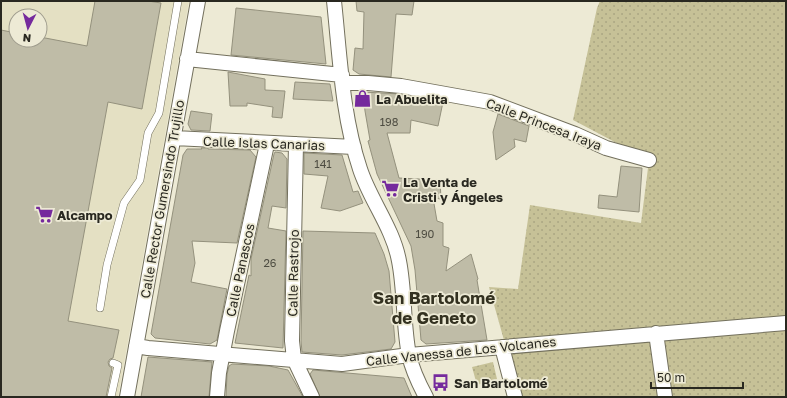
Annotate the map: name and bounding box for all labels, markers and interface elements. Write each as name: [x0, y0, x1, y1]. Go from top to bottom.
north arrow: [8, 8, 48, 48]
text: N: [22, 32, 32, 45]
shop icon: La Abuelita: [353, 89, 373, 109]
place label: La Abuelita: [376, 91, 448, 107]
street label: Calle Princesa Iraya: [484, 95, 604, 153]
street label: Calle Rector Gumersindo Trujillo: [137, 98, 187, 299]
house number: 198: [380, 115, 399, 128]
street label: Calle Islas Canarias: [203, 133, 325, 153]
house number: 141: [314, 157, 332, 170]
place label: La Venta de Cristi y Ángeles: [403, 174, 503, 205]
supermarket icon: La Venta de Cristi y Ángeles: [380, 179, 400, 199]
supermarket icon: Alcampo: [34, 205, 54, 225]
place label: Alcampo: [57, 207, 113, 223]
street label: Calle Panascos: [222, 222, 258, 318]
house number: 190: [416, 227, 435, 240]
street label: Calle Rastrojo: [284, 229, 302, 317]
house number: 26: [263, 256, 277, 269]
district label: San Bartolomé de Geneto: [373, 287, 495, 328]
street label: Calle Vanessa de Los Volcanes: [365, 333, 557, 369]
scale bar: [651, 364, 743, 390]
text: 50 m: [657, 370, 685, 385]
bus stop icon: San Bartolomé: [431, 373, 451, 393]
place label: San Bartolomé: [454, 375, 548, 391]

